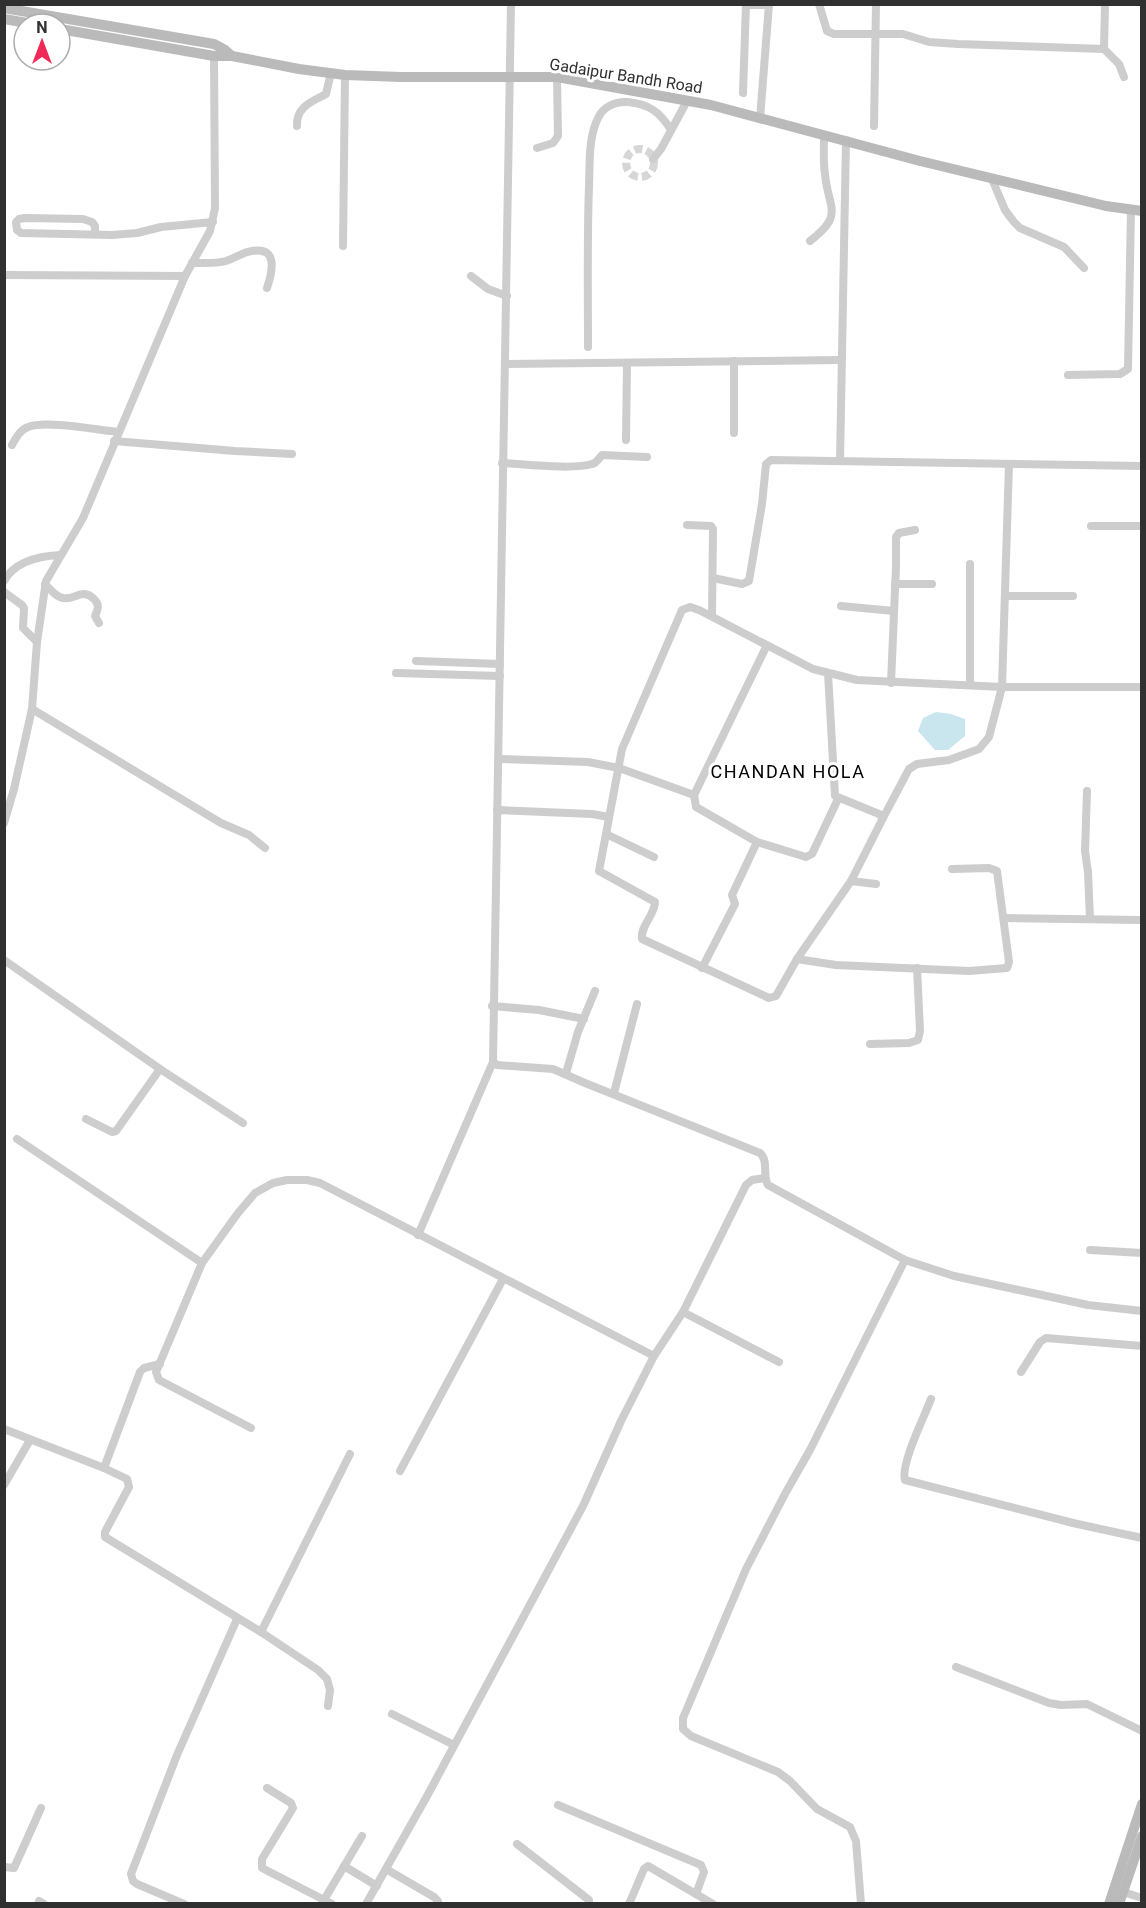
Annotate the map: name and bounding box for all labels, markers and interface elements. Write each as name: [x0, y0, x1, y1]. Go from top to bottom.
north arrow: [12, 12, 72, 72]
text: N: [36, 18, 48, 37]
street label: Gadaipur Bandh Road: [548, 55, 704, 97]
district label: CHANDAN HOLA: [711, 761, 865, 782]

